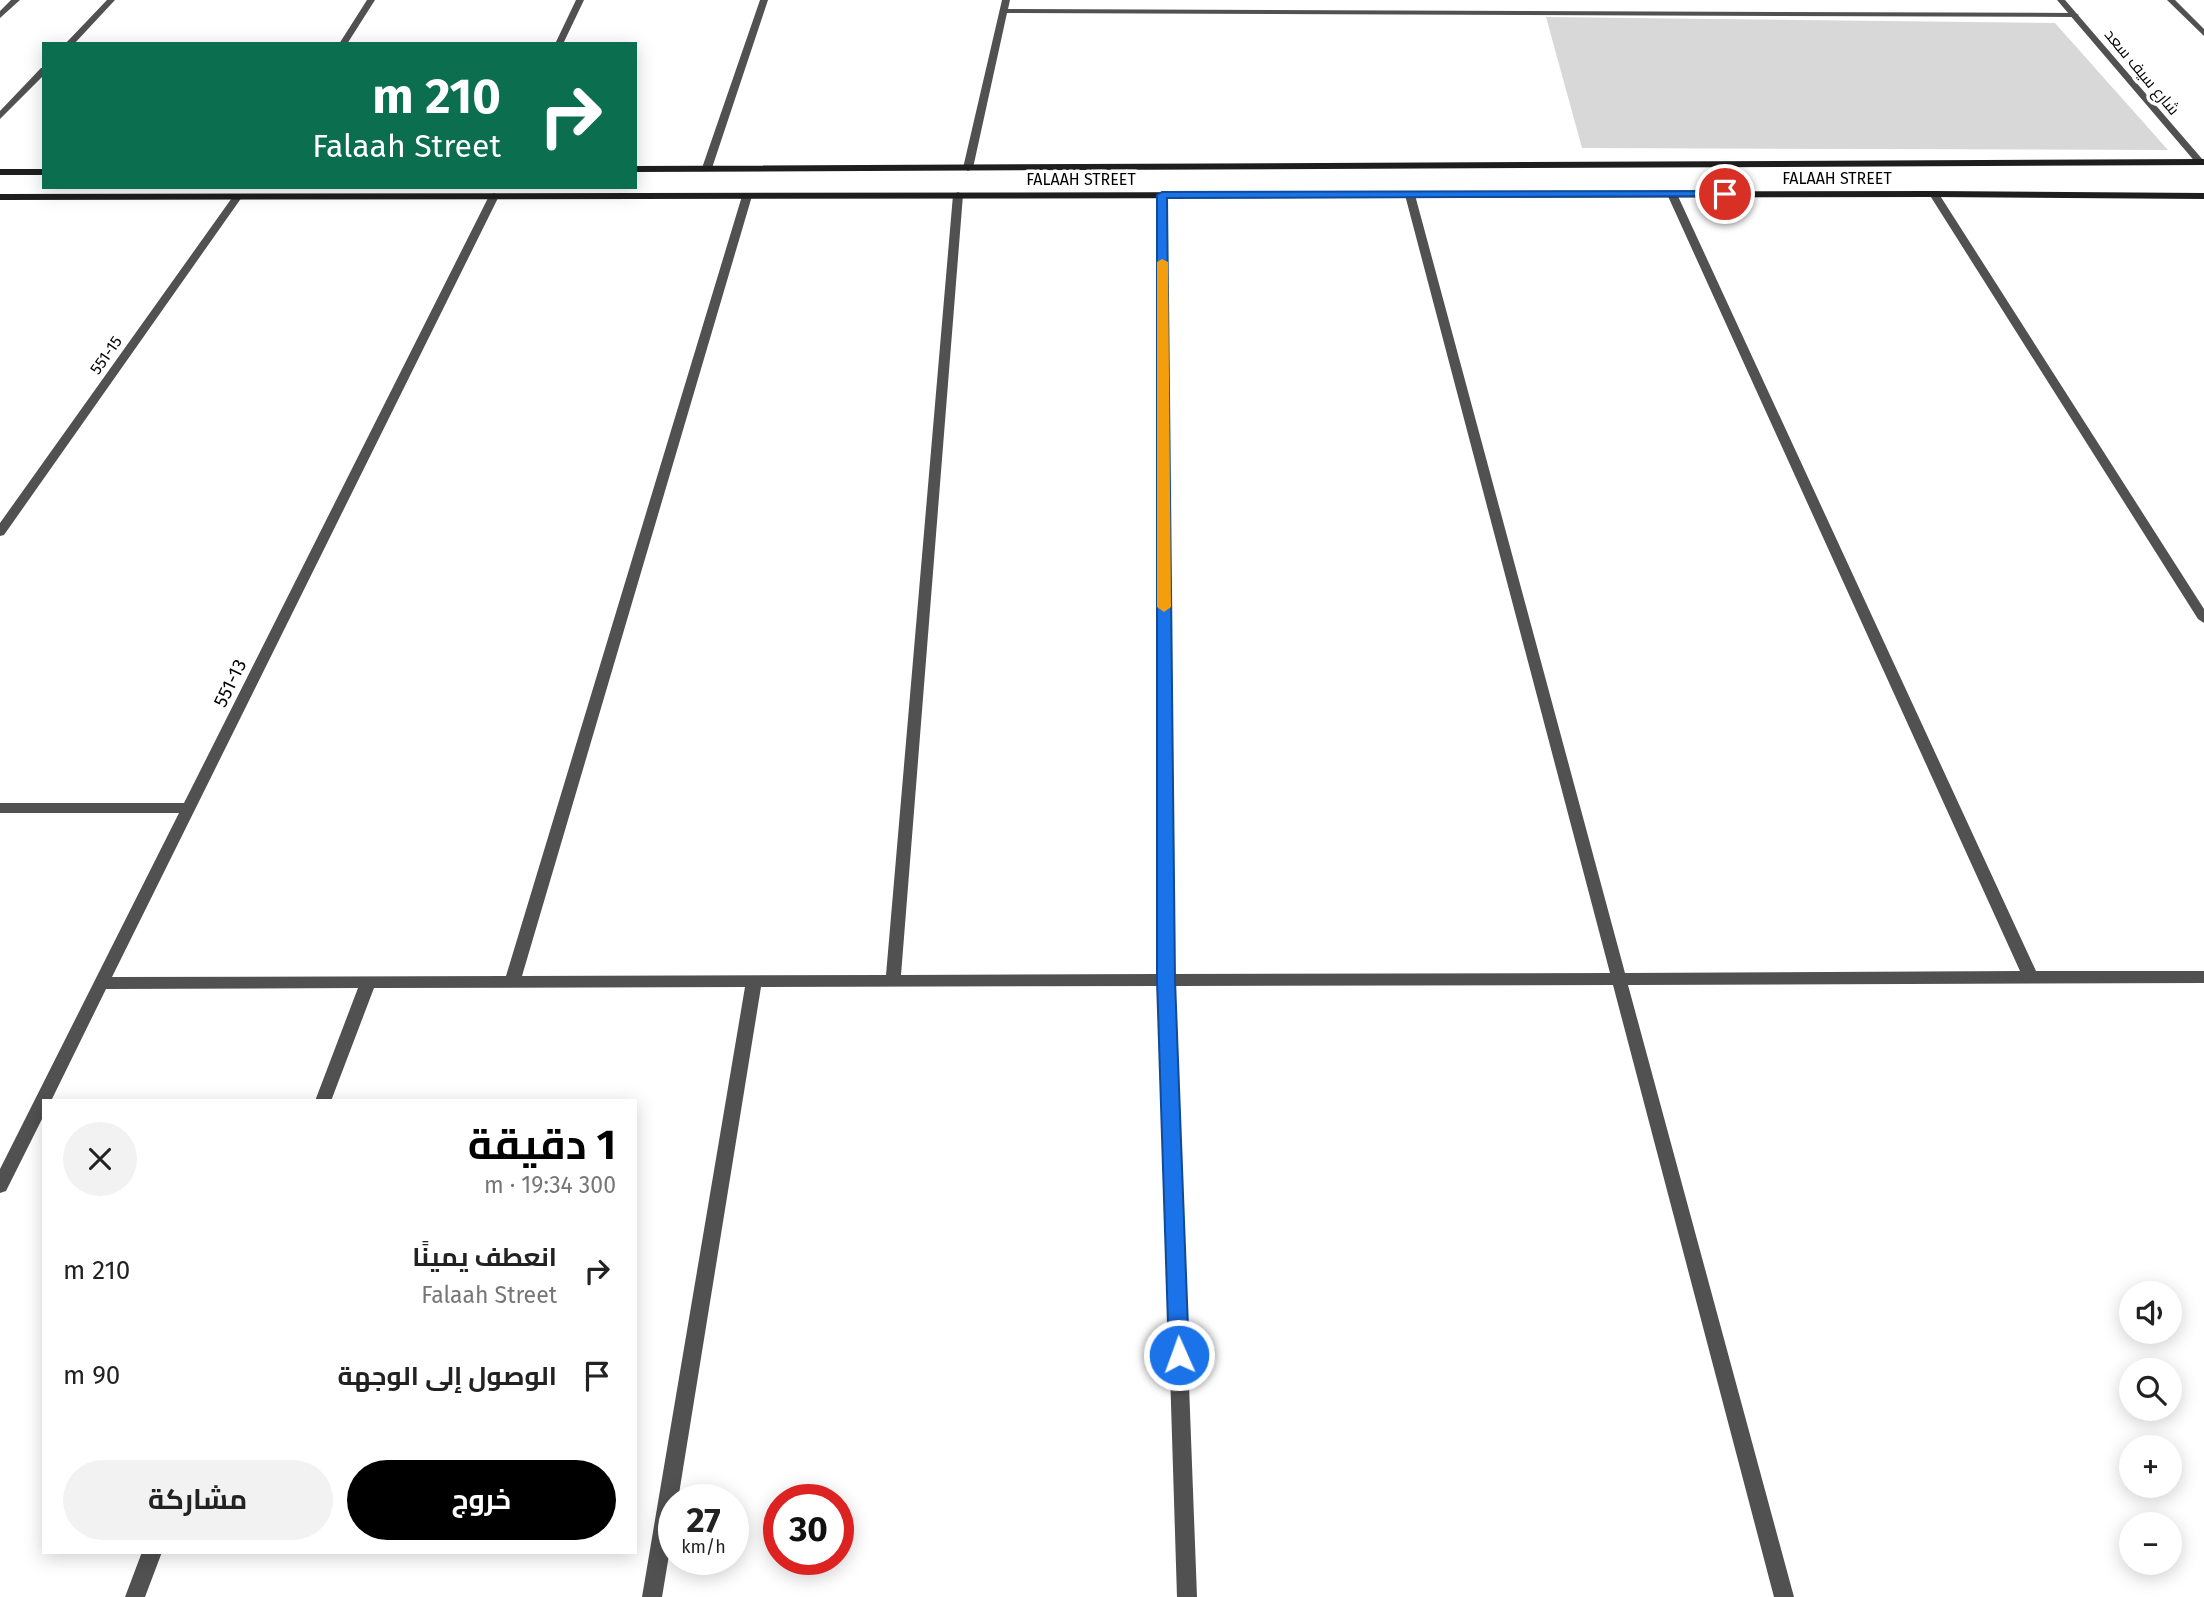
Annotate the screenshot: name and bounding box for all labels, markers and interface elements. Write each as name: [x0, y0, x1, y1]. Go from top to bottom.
street label: شارع سيف سعد: [2099, 25, 2183, 120]
text: 210 m: [372, 67, 501, 126]
icon: right: [525, 70, 616, 161]
text: Falaah Street: [312, 127, 501, 165]
pin: [1695, 164, 1755, 224]
street label: FALAAH STREET: [1782, 169, 1892, 188]
street label: FALAAH STREET: [1026, 170, 1136, 189]
icon: arrive: [1706, 175, 1744, 213]
street label: 551-15: [86, 332, 126, 378]
street label: 551-13: [209, 655, 251, 711]
text: 1 دقيقة: [468, 1120, 616, 1170]
button: close: [63, 1122, 137, 1196]
text: 300 m · 19:34: [484, 1171, 616, 1199]
text: انعطف يمينًا: [412, 1242, 557, 1273]
icon: right: [578, 1252, 616, 1290]
text: 210 m: [63, 1255, 130, 1286]
text: Falaah Street: [421, 1281, 557, 1309]
map controls: [2119, 1281, 2182, 1575]
button: sound: [2119, 1281, 2182, 1344]
position arrow: [1142, 1318, 1216, 1392]
icon: arrive: [578, 1357, 616, 1395]
button: search: [2119, 1358, 2182, 1421]
text: 90 m: [63, 1360, 120, 1391]
text: الوصول إلى الوجهة: [338, 1361, 557, 1392]
button: +: [2119, 1435, 2182, 1498]
button: مشاركة: [63, 1460, 333, 1540]
button: خروج: [347, 1460, 616, 1540]
speed limit sign: 30: [763, 1484, 854, 1575]
text: 27: [686, 1499, 721, 1541]
button: −: [2119, 1512, 2182, 1575]
text: km/h: [681, 1536, 726, 1558]

